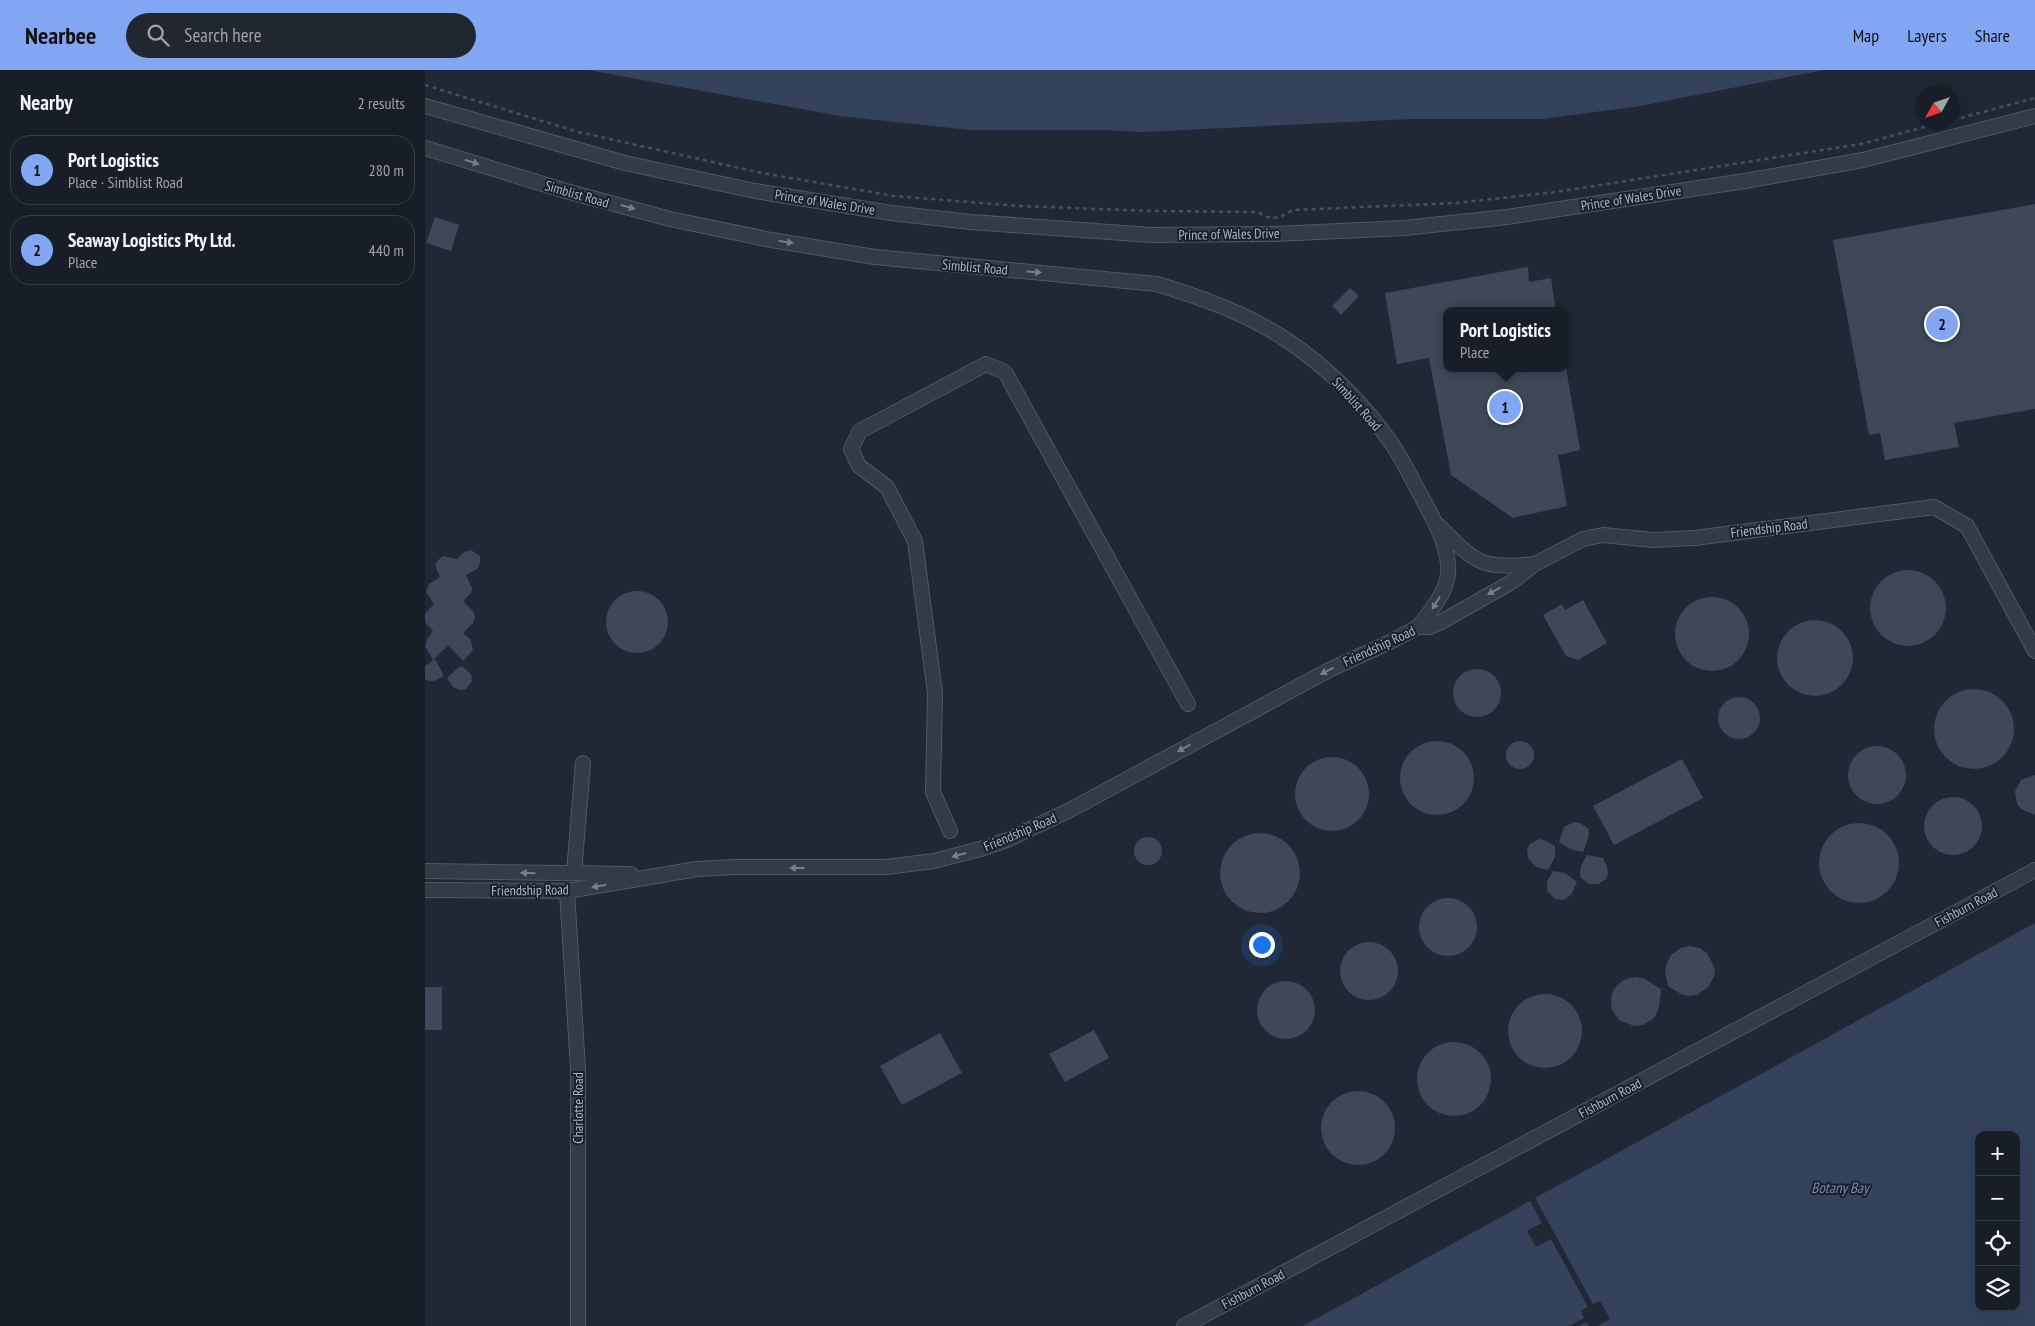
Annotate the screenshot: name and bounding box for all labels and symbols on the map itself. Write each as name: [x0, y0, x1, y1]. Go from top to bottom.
north arrow: [1915, 85, 1960, 130]
one-way arrow: [464, 159, 479, 167]
street label: Simblist Road: [543, 176, 611, 212]
street label: Prince of Wales Drive: [1580, 181, 1683, 215]
street label: Prince of Wales Drive: [774, 185, 877, 219]
one-way arrow: [620, 204, 635, 212]
street label: Prince of Wales Drive: [1178, 224, 1280, 244]
one-way arrow: [779, 238, 795, 246]
street label: Simblist Road: [941, 255, 1009, 279]
one-way arrow: [1027, 268, 1043, 276]
pin: 2: [1926, 305, 1958, 343]
street label: Simblist Road: [1328, 373, 1386, 435]
pin: 1: [1489, 388, 1521, 426]
street label: Friendship Road: [1729, 514, 1809, 542]
one-way arrow: [1488, 587, 1501, 596]
one-way arrow: [1431, 596, 1440, 609]
street label: Friendship Road: [1340, 621, 1418, 671]
one-way arrow: [1320, 667, 1334, 675]
one-way arrow: [1177, 744, 1191, 752]
street label: Friendship Road: [981, 809, 1059, 855]
one-way arrow: [951, 851, 966, 859]
one-way arrow: [789, 864, 805, 872]
one-way arrow: [520, 868, 536, 876]
street label: Friendship Road: [491, 880, 569, 900]
one-way arrow: [590, 882, 606, 890]
street label: Fishburn Road: [1931, 883, 2001, 931]
your location: [1249, 932, 1275, 958]
street label: Charlotte Road: [569, 1072, 587, 1144]
street label: Fishburn Road: [1575, 1074, 1645, 1122]
water label: Botany Bay: [1811, 1178, 1871, 1197]
street label: Fishburn Road: [1218, 1265, 1288, 1313]

